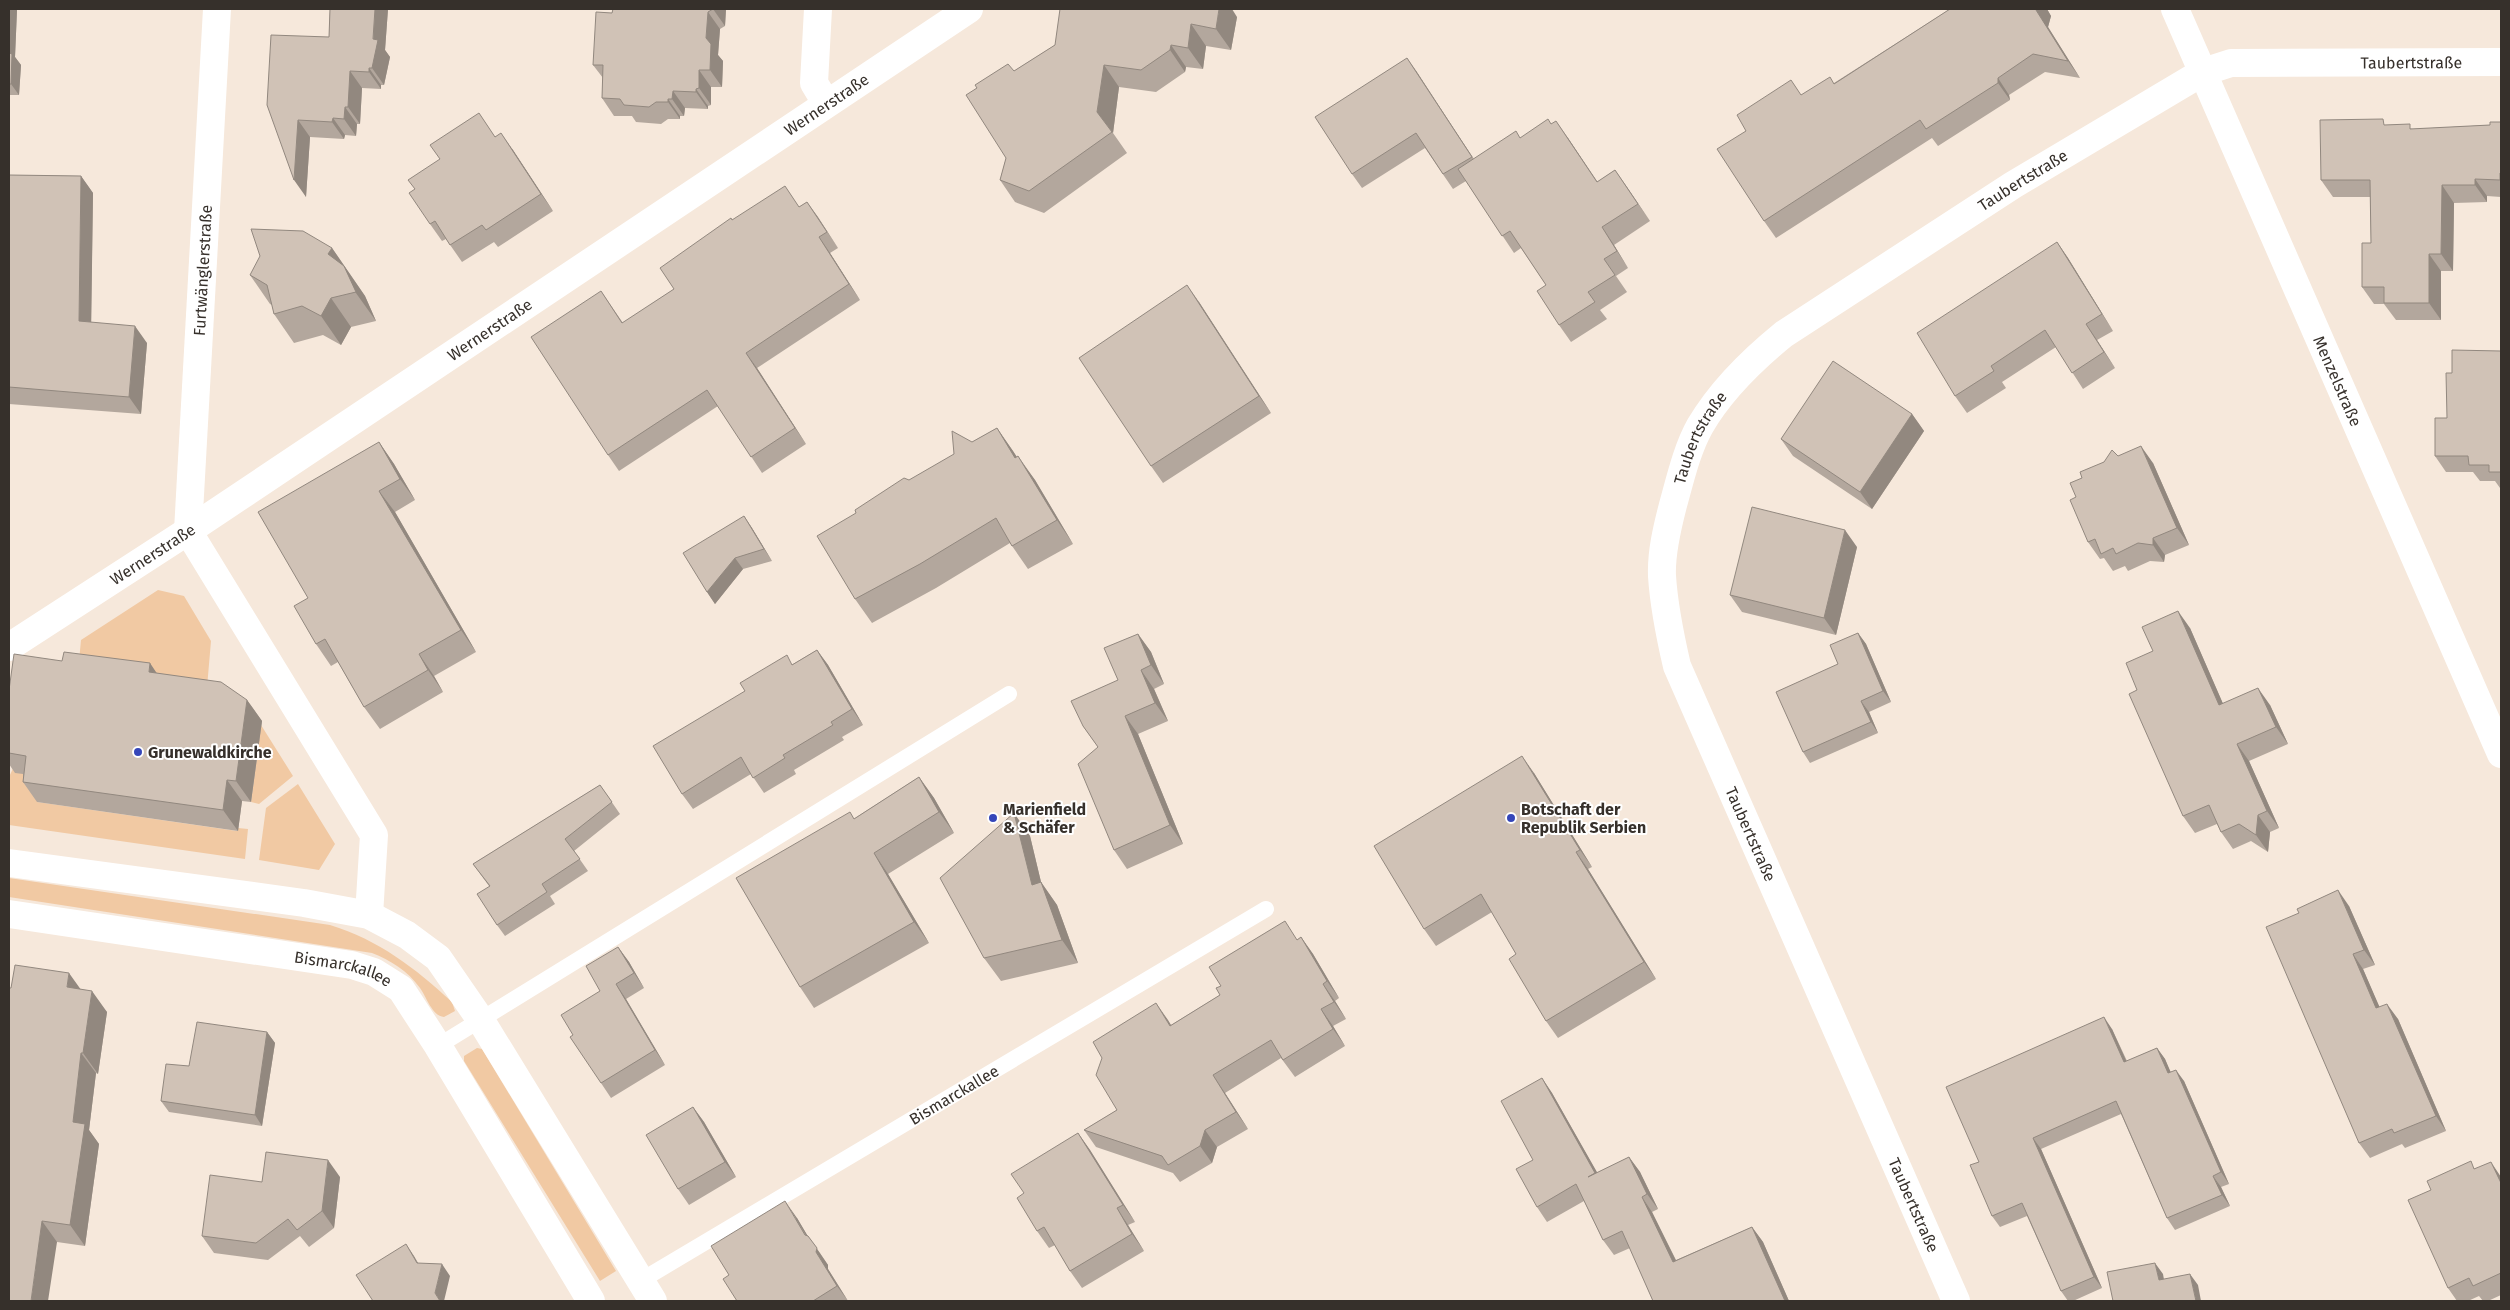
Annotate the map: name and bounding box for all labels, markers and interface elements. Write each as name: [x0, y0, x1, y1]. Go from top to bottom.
street label: Taubertstraße: [2361, 53, 2462, 73]
street label: Wernerstraße: [781, 70, 873, 140]
street label: Taubertstraße: [1975, 146, 2071, 215]
street label: Furtwänglerstraße: [190, 204, 216, 337]
street label: Wernerstraße: [444, 295, 536, 365]
street label: Menzelstraße: [2309, 333, 2365, 429]
street label: Taubertstraße: [1670, 388, 1731, 486]
street label: Wernerstraße: [107, 520, 199, 589]
place label: Grunewaldkirche: [148, 743, 272, 762]
marker: Grunewaldkirche: [132, 746, 144, 758]
street label: Taubertstraße: [1721, 784, 1780, 884]
place label: Marienfield & Schäfer: [1003, 800, 1086, 837]
place label: Botschaft der Republik Serbien: [1521, 800, 1646, 837]
marker: Marienfield & Schäfer: [987, 812, 999, 824]
marker: Botschaft der Republik Serbien: [1505, 812, 1517, 824]
street label: Bismarckallee: [293, 948, 395, 991]
street label: Bismarckallee: [906, 1061, 1002, 1129]
street label: Taubertstraße: [1884, 1155, 1943, 1255]

